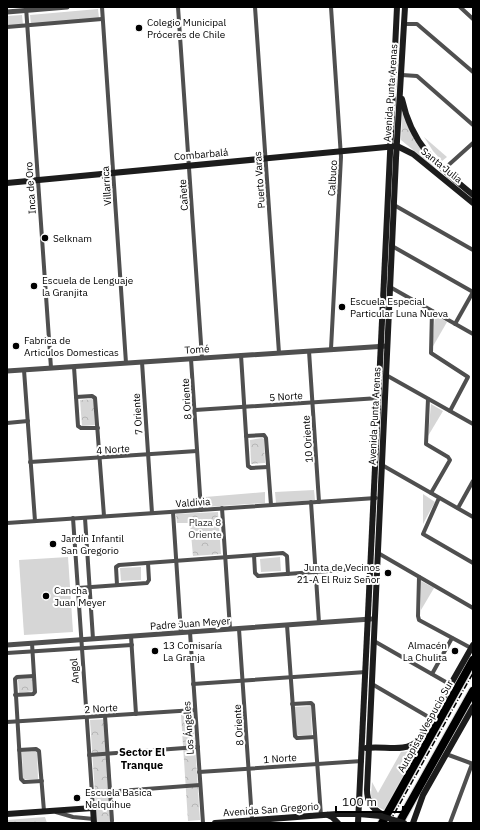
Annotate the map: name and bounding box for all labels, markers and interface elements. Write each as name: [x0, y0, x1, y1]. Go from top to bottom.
place label: Colegio Municipal Próceres de Chile: [147, 16, 226, 41]
marker: Colegio Municipal Próceres de Chile: [134, 23, 144, 33]
street label: Avenida Punta Arenas: [381, 43, 400, 143]
street label: Santa Julia: [418, 145, 465, 186]
street label: Combarbalá: [173, 146, 229, 163]
street label: Puerto Varas: [251, 151, 268, 209]
street label: Calbuco: [325, 159, 340, 197]
street label: Inca de Oro: [22, 161, 39, 215]
street label: Villarrica: [99, 165, 114, 206]
street label: Cañete: [176, 178, 191, 211]
place label: Selknam: [53, 232, 92, 245]
marker: Selknam: [40, 233, 50, 243]
place label: Escuela de Lenguaje la Granjita: [42, 274, 134, 299]
marker: Escuela de Lenguaje la Granjita: [29, 281, 39, 291]
place label: Escuela Especial Particular Luna Nueva: [350, 295, 449, 320]
marker: Escuela Especial Particular Luna Nueva: [337, 302, 347, 312]
place label: Fabrica de Articulos Domesticas: [24, 334, 119, 359]
marker: Fabrica de Articulos Domesticas: [11, 341, 21, 351]
street label: Tomé: [184, 342, 210, 357]
street label: Avenida Punta Arenas: [365, 366, 384, 465]
street label: 8 Oriente: [179, 377, 194, 420]
street label: 5 Norte: [269, 389, 304, 404]
street label: 7 Oriente: [130, 392, 145, 435]
street label: 10 Oriente: [299, 414, 316, 463]
street label: 4 Norte: [96, 442, 131, 457]
street label: Valdivia: [175, 495, 212, 510]
park label: Plaza 8 Oriente: [188, 516, 222, 541]
place label: Jardín Infantil San Gregorio: [61, 532, 124, 557]
marker: Jardín Infantil San Gregorio: [48, 539, 58, 549]
place label: Junta de Vecinos 21-A El Ruiz Señor: [297, 561, 380, 586]
marker: Junta de Vecinos 21-A El Ruiz Señor: [383, 568, 393, 578]
place label: Cancha Juan Meyer: [54, 584, 106, 609]
marker: Cancha Juan Meyer: [41, 591, 51, 601]
street label: Padre Juan Meyer: [149, 614, 231, 633]
place label: 13 Comisaría La Granja: [163, 639, 223, 664]
place label: Almacén La Chulita: [403, 639, 448, 664]
marker: 13 Comisaría La Granja: [150, 646, 160, 656]
marker: Almacén La Chulita: [450, 646, 460, 656]
street label: Angol: [67, 657, 82, 684]
street label: Autopista Vespucio Sur: [395, 677, 456, 775]
street label: 2 Norte: [84, 701, 119, 716]
street label: Los Ángeles: [180, 701, 197, 755]
street label: 8 Oriente: [231, 703, 246, 746]
district label: Sector El Tranque: [119, 745, 166, 772]
street label: 1 Norte: [263, 751, 298, 766]
place label: Escuela Basica Nelquihue: [85, 786, 153, 811]
scale bar: [336, 788, 403, 814]
marker: Escuela Basica Nelquihue: [72, 793, 82, 803]
text: 100 m: [342, 794, 377, 809]
street label: Avenida San Gregorio: [223, 800, 320, 819]

